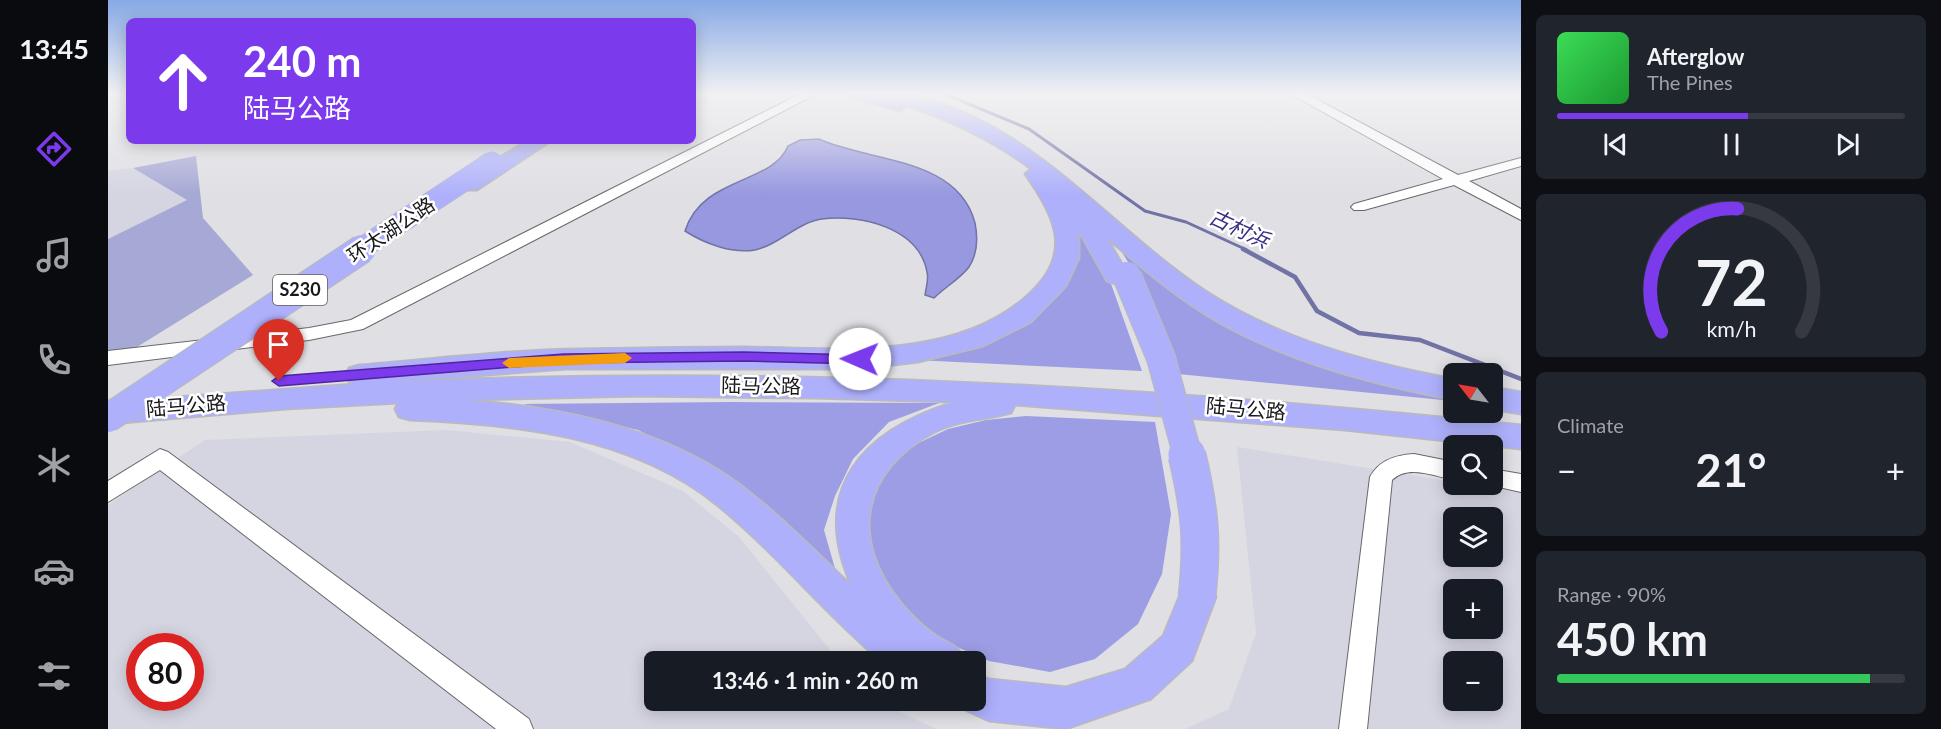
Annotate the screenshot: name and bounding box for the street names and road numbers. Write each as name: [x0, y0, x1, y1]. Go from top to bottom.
street label: 环太湖公路: [342, 191, 439, 267]
road number: S230: [273, 275, 327, 305]
street label: 陆马公路: [721, 372, 801, 398]
street label: 陆马公路: [145, 390, 227, 420]
street label: 陆马公路: [1205, 393, 1287, 423]

